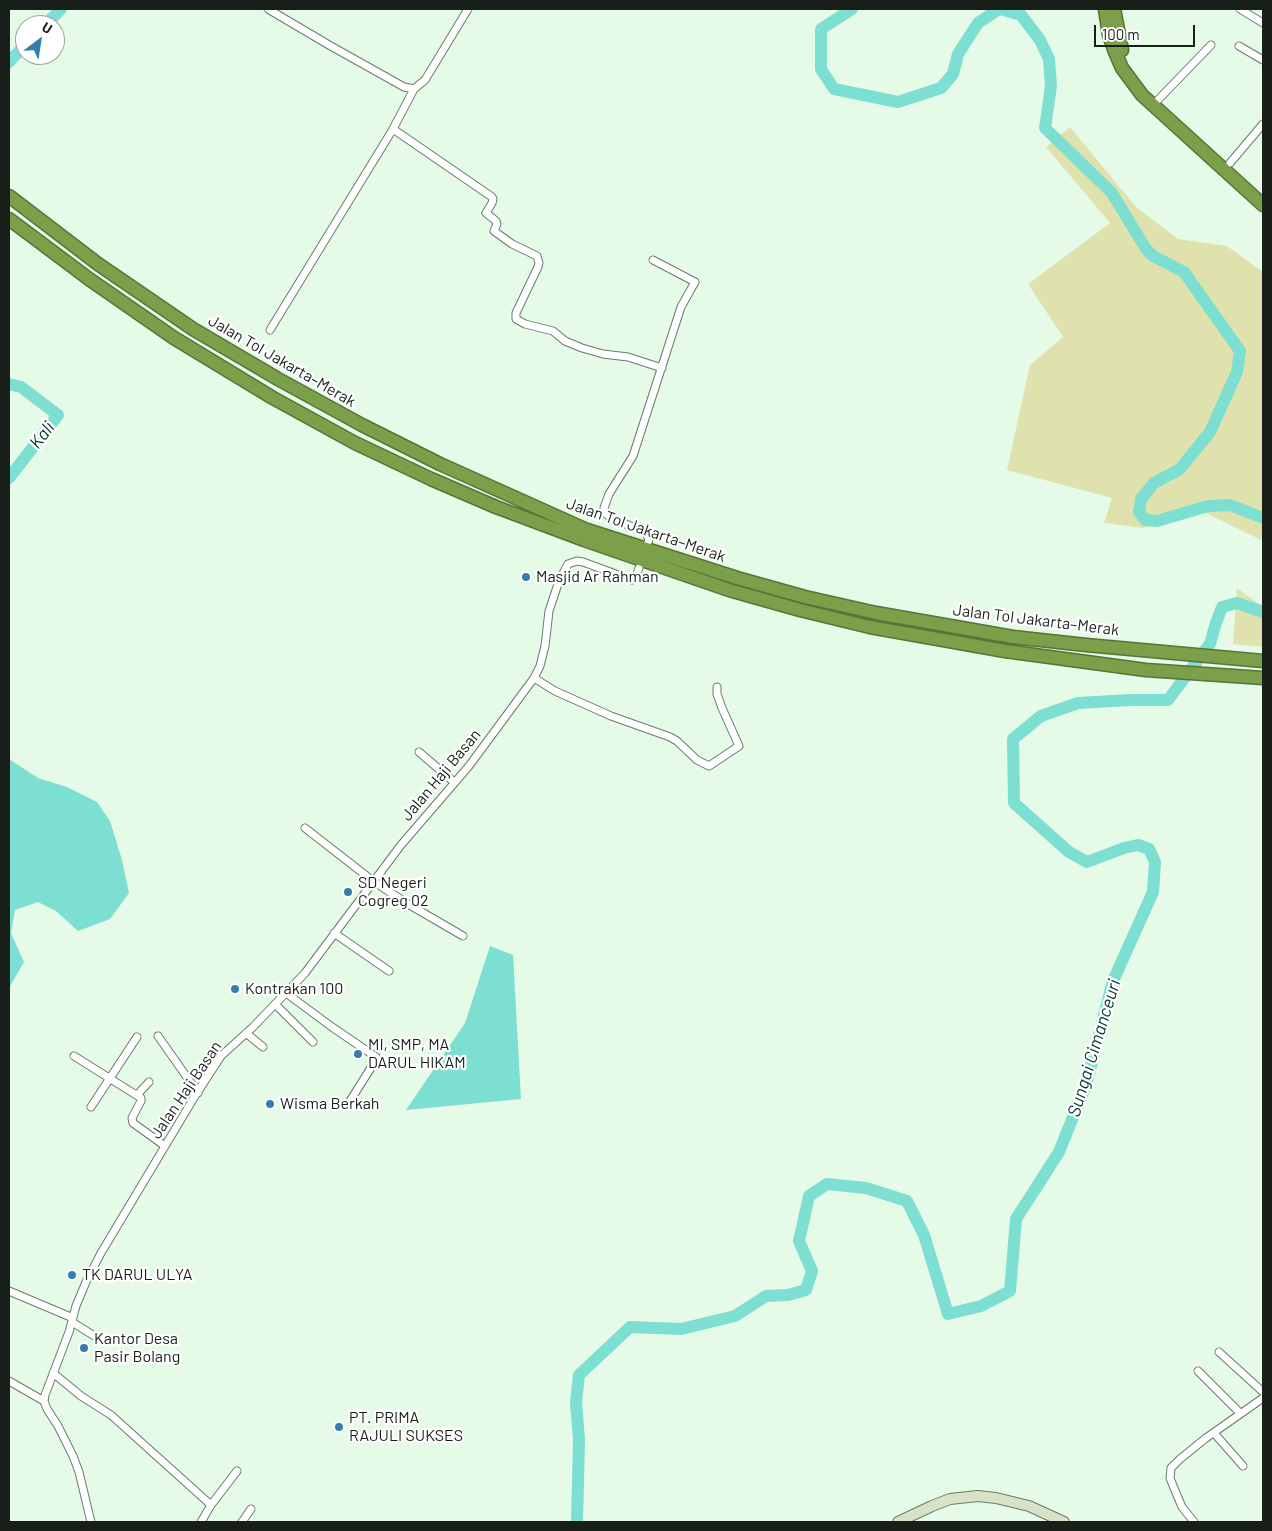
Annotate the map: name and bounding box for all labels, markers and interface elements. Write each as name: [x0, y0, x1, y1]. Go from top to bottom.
north arrow: [15, 15, 65, 65]
scale bar: [1097, 15, 1198, 47]
text: U: [39, 18, 56, 37]
text: 100 m: [1102, 25, 1140, 43]
street label: Jalan Tol Jakarta–Merak: [205, 311, 359, 411]
water label: Kali: [25, 417, 59, 453]
street label: Jalan Tol Jakarta–Merak: [564, 494, 728, 566]
place label: Masjid Ar Rahman: [536, 567, 659, 587]
marker: Masjid Ar Rahman: [520, 571, 532, 583]
street label: Jalan Tol Jakarta–Merak: [952, 600, 1120, 640]
street label: Jalan Haji Basan: [397, 725, 485, 825]
place label: SD Negeri Cogreg 02: [358, 873, 429, 911]
marker: SD Negeri Cogreg 02: [342, 886, 354, 898]
water label: Sungai Cimanceuri: [1063, 977, 1125, 1119]
place label: Kontrakan 100: [245, 979, 343, 999]
marker: Kontrakan 100: [229, 983, 241, 995]
place label: MI, SMP, MA DARUL HIKAM: [368, 1035, 466, 1073]
street label: Jalan Haji Basan: [146, 1038, 226, 1142]
marker: MI, SMP, MA DARUL HIKAM: [352, 1048, 364, 1060]
place label: Wisma Berkah: [280, 1094, 379, 1114]
marker: Wisma Berkah: [264, 1098, 276, 1110]
place label: TK DARUL ULYA: [82, 1265, 192, 1285]
marker: TK DARUL ULYA: [66, 1269, 78, 1281]
place label: Kantor Desa Pasir Bolang: [94, 1329, 180, 1367]
marker: Kantor Desa Pasir Bolang: [78, 1342, 90, 1354]
place label: PT. PRIMA RAJULI SUKSES: [349, 1408, 463, 1446]
marker: PT. PRIMA RAJULI SUKSES: [333, 1421, 345, 1433]

